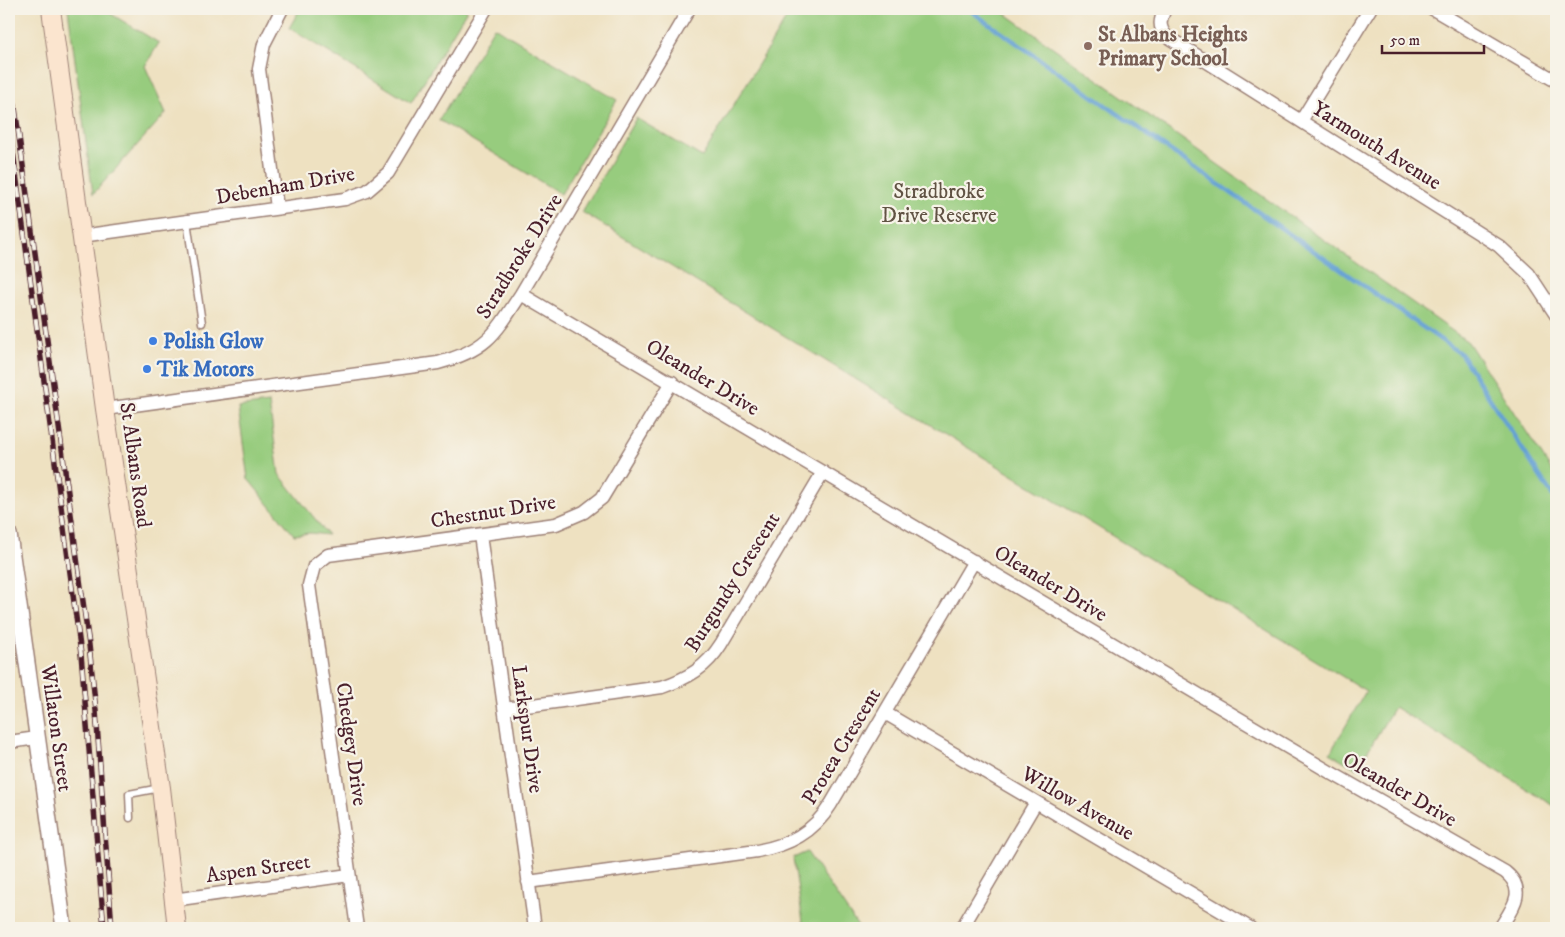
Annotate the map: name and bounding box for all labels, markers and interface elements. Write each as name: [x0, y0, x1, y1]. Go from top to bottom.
place label: St Albans Heights Primary School: [1098, 22, 1247, 72]
scale bar: [1382, 22, 1485, 54]
text: 50 m: [1390, 31, 1420, 50]
marker: St Albans Heights Primary School: [1082, 40, 1094, 52]
street label: Yarmouth Avenue: [1307, 96, 1446, 196]
street label: Debenham Drive: [214, 161, 357, 211]
park label: Stradbroke Drive Reserve: [881, 179, 997, 229]
street label: Stradbroke Drive: [471, 189, 569, 324]
place label: Polish Glow: [163, 329, 264, 355]
street label: Oleander Drive: [641, 334, 764, 422]
marker: Polish Glow: [147, 335, 159, 347]
place label: Tik Motors: [156, 357, 254, 383]
marker: Tik Motors: [141, 363, 153, 375]
street label: St Albans Road: [113, 401, 157, 530]
street label: Chestnut Drive: [429, 489, 558, 535]
street label: Burgundy Crescent: [679, 508, 786, 657]
street label: Oleander Drive: [989, 540, 1112, 628]
street label: Willaton Street: [34, 662, 78, 794]
street label: Larkspur Drive: [505, 663, 549, 795]
street label: Chedgey Drive: [329, 681, 373, 808]
street label: Protea Crescent: [797, 683, 887, 810]
street label: Oleander Drive: [1338, 747, 1462, 833]
street label: Willow Avenue: [1016, 761, 1139, 847]
street label: Aspen Street: [204, 849, 312, 889]

